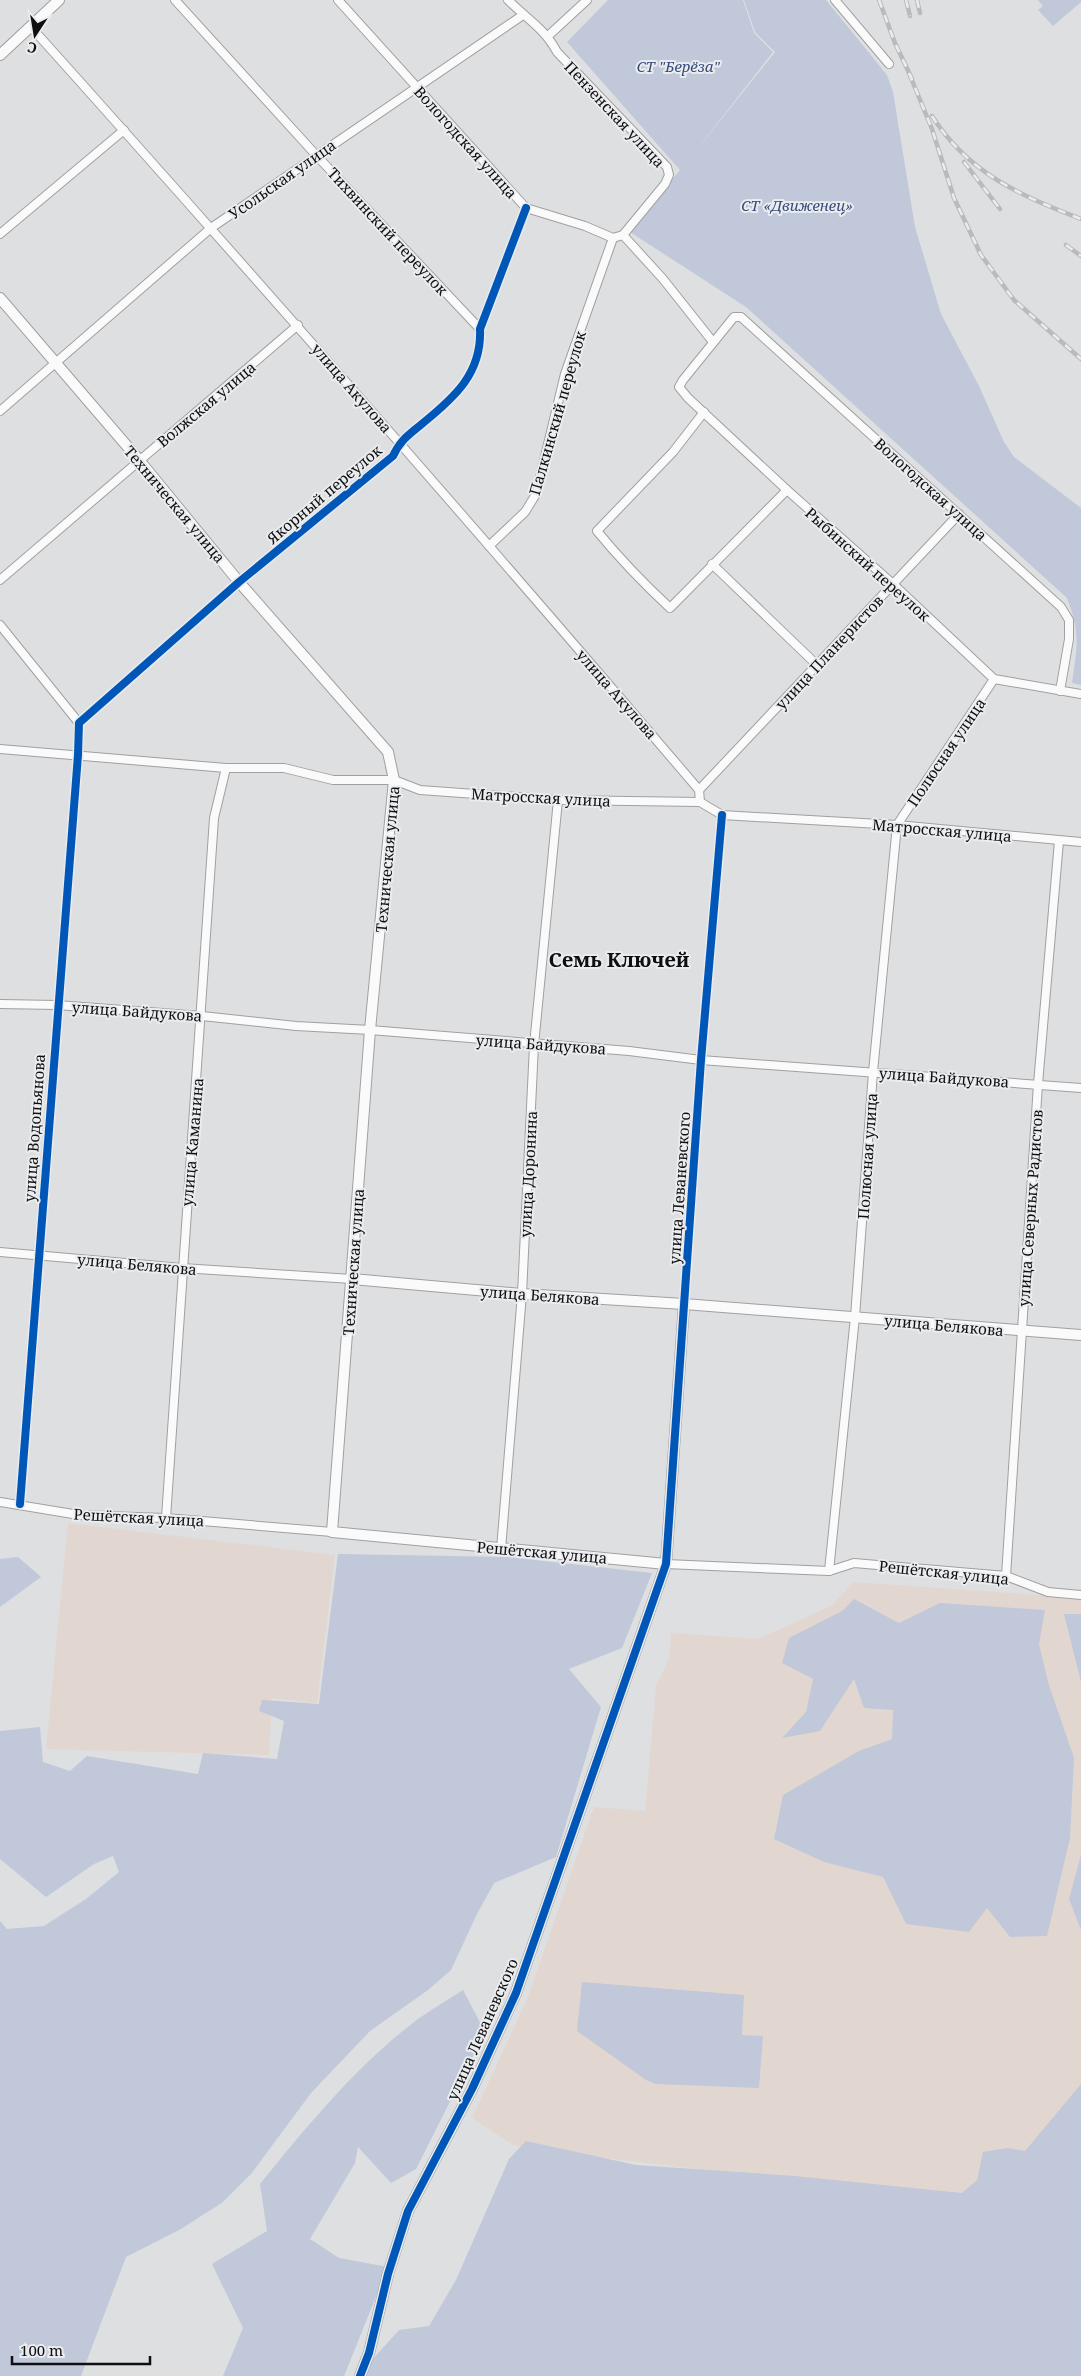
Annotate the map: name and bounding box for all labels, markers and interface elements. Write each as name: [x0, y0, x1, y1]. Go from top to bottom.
north arrow: [10, 10, 60, 60]
text: С: [26, 38, 39, 58]
street label: Пензенская улица: [560, 56, 670, 172]
park label: СТ "Берёза": [636, 56, 720, 76]
street label: Вологодская улица: [410, 81, 522, 203]
street label: Усольская улица: [224, 134, 340, 224]
street label: Тихвинский переулок: [323, 163, 453, 299]
park label: СТ «Движенец»: [741, 195, 853, 215]
street label: Палкинский переулок: [524, 329, 590, 497]
street label: улица Акулова: [307, 339, 397, 437]
street label: Волжская улица: [152, 357, 260, 451]
street label: Вологодская улица: [870, 433, 992, 545]
street label: Якорный переулок: [262, 440, 386, 549]
street label: Техническая улица: [120, 441, 230, 567]
street label: Рыбинский переулок: [801, 503, 935, 626]
street label: улица Планеристов: [771, 590, 887, 714]
street label: улица Акулова: [572, 645, 662, 743]
street label: Полюсная улица: [902, 694, 990, 810]
street label: Матросская улица: [471, 783, 611, 811]
street label: Техническая улица: [371, 785, 403, 933]
street label: Матросская улица: [871, 814, 1013, 846]
district label: Семь Ключей: [549, 946, 690, 973]
street label: улица Байдукова: [71, 996, 203, 1026]
street label: улица Байдукова: [475, 1029, 607, 1059]
street label: улица Водопьянова: [19, 1053, 49, 1203]
street label: улица Байдукова: [878, 1062, 1010, 1092]
street label: улица Каманина: [176, 1077, 208, 1207]
street label: Полюсная улица: [853, 1092, 881, 1220]
street label: улица Северных Радистов: [1013, 1109, 1047, 1307]
street label: улица Доронина: [515, 1110, 541, 1238]
street label: улица Леваневского: [664, 1111, 694, 1265]
street label: Техническая улица: [338, 1188, 368, 1336]
street label: улица Белякова: [76, 1249, 198, 1279]
street label: улица Белякова: [480, 1281, 600, 1309]
street label: улица Белякова: [883, 1310, 1005, 1340]
street label: Решётская улица: [73, 1504, 205, 1530]
street label: Решётская улица: [476, 1536, 608, 1568]
street label: Решётская улица: [878, 1555, 1010, 1589]
street label: улица Леваневского: [442, 1955, 522, 2103]
scale bar: [12, 2334, 150, 2366]
text: 100 m: [20, 2340, 63, 2360]

